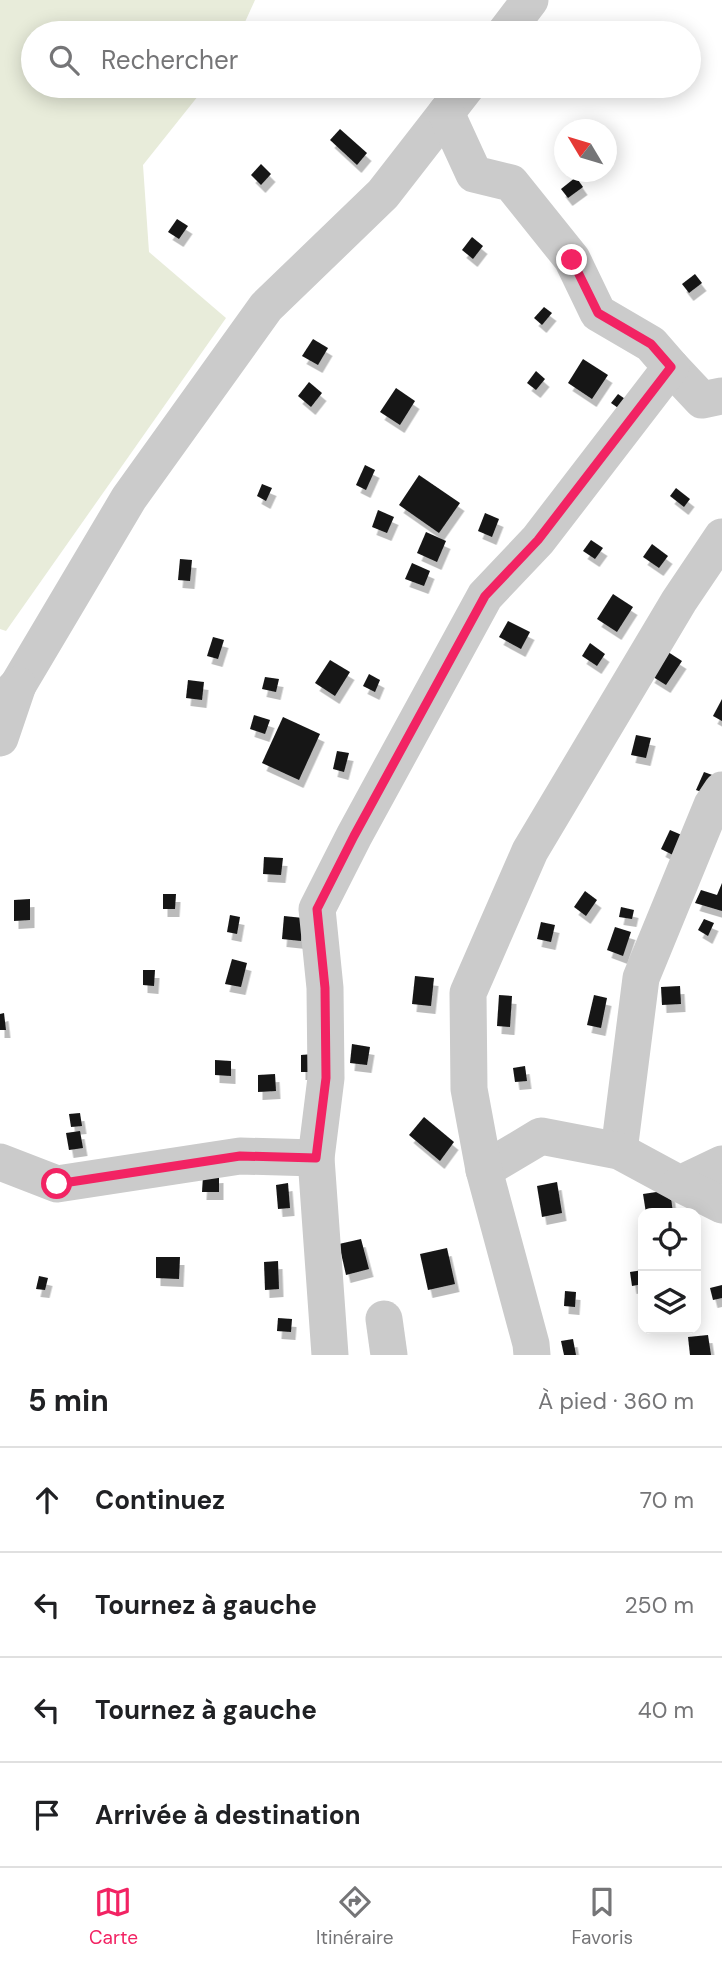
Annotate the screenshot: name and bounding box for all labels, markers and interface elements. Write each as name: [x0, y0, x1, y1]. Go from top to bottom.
search box: [21, 21, 701, 98]
icon: search: [45, 41, 83, 79]
text: Rechercher: [101, 43, 238, 77]
north arrow: [554, 119, 617, 182]
route end: [556, 244, 587, 275]
route start: [41, 1168, 72, 1199]
map controls: [638, 1208, 701, 1334]
button: locate: [638, 1208, 701, 1271]
button: layers: [638, 1271, 701, 1334]
text: 5 min: [28, 1381, 109, 1420]
text: À pied · 360 m: [538, 1386, 694, 1416]
icon: ahead: [28, 1481, 66, 1519]
text: Continuez: [95, 1483, 225, 1517]
text: 70 m: [640, 1485, 694, 1515]
icon: left: [28, 1586, 66, 1624]
text: Tournez à gauche: [95, 1588, 317, 1622]
text: 250 m: [624, 1590, 694, 1620]
icon: left: [28, 1691, 66, 1729]
text: Tournez à gauche: [95, 1693, 317, 1727]
text: 40 m: [638, 1695, 694, 1725]
icon: arrive: [28, 1796, 66, 1834]
text: Arrivée à destination: [95, 1798, 361, 1832]
tab: Carte: [89, 1883, 138, 1950]
tab: Itinéraire: [316, 1883, 394, 1950]
tab: Favoris: [572, 1883, 633, 1950]

